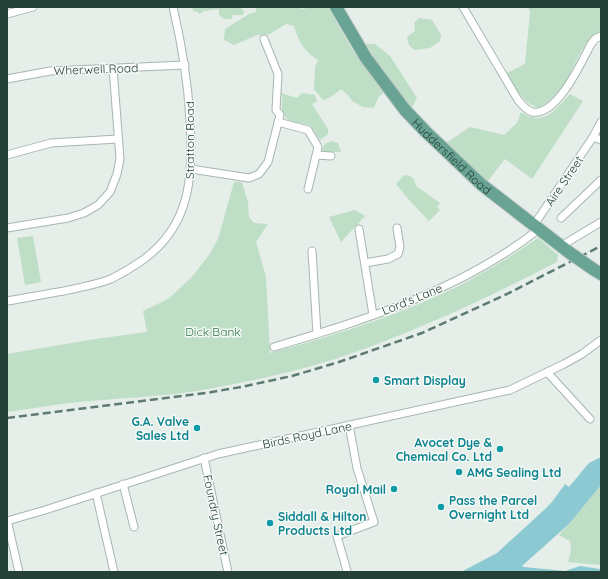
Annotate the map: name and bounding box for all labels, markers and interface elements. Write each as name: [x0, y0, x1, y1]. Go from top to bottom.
street label: Wherwell Road: [53, 60, 139, 78]
street label: Stratton Road: [182, 101, 197, 179]
street label: Huddersfield Road: [409, 115, 495, 197]
street label: Aire Street: [542, 153, 586, 209]
street label: Lord's Lane: [380, 280, 445, 318]
park label: Dick Bank: [185, 324, 241, 339]
place label: Smart Display: [384, 373, 466, 388]
marker: Smart Display: [371, 375, 381, 385]
place label: G.A. Valve Sales Ltd: [131, 414, 189, 443]
street label: Birds Royd Lane: [261, 418, 353, 452]
marker: G.A. Valve Sales Ltd: [192, 423, 202, 433]
place label: Avocet Dye & Chemical Co. Ltd: [396, 435, 492, 464]
marker: Avocet Dye & Chemical Co. Ltd: [495, 444, 505, 454]
place label: AMG Sealing Ltd: [467, 465, 561, 480]
marker: AMG Sealing Ltd: [454, 467, 464, 477]
street label: Foundry Street: [200, 473, 232, 557]
place label: Royal Mail: [326, 482, 386, 497]
marker: Royal Mail: [389, 484, 399, 494]
place label: Pass the Parcel Overnight Ltd: [449, 493, 537, 522]
marker: Pass the Parcel Overnight Ltd: [436, 502, 446, 512]
place label: Siddall & Hilton Products Ltd: [278, 509, 366, 538]
marker: Siddall & Hilton Products Ltd: [265, 518, 275, 528]

